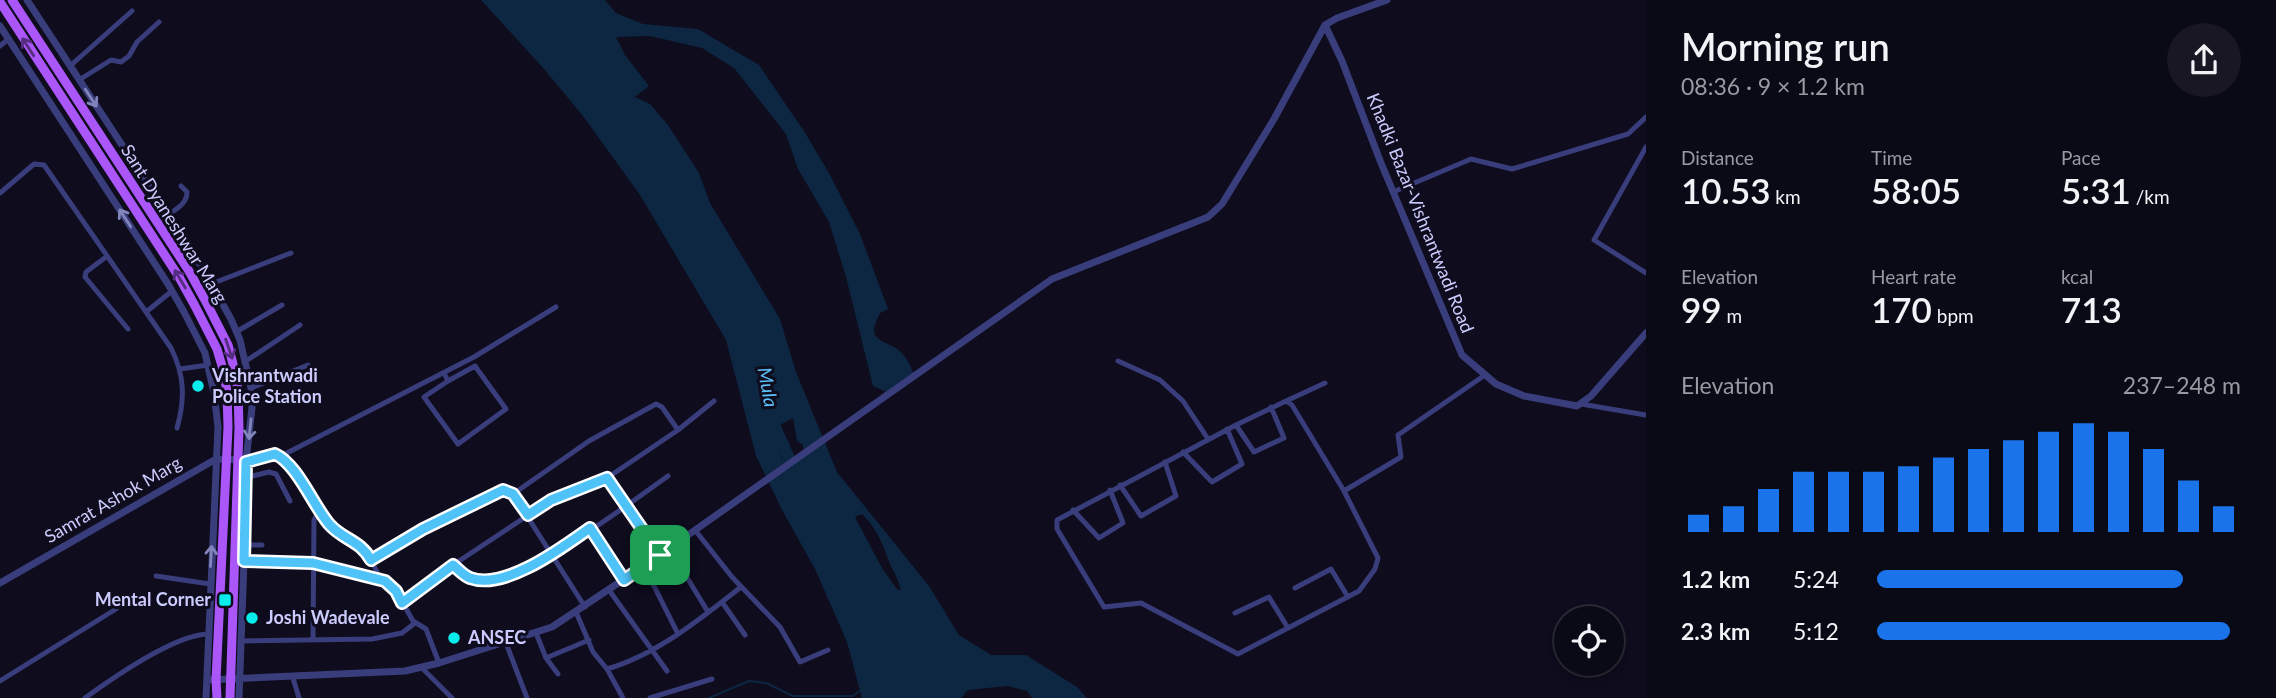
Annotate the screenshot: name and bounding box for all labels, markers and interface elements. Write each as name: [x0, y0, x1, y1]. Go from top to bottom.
text: Morning run: [1681, 23, 1890, 69]
button: share: [2167, 23, 2241, 97]
one-way arrow: [21, 38, 35, 58]
text: 08:36 · 9 × 1.2 km: [1681, 72, 1865, 100]
one-way arrow: [84, 88, 98, 108]
street label: Khadki Bazar-Vishrantwadi Road: [1363, 89, 1479, 336]
street label: Sant Dyaneshwar Marg: [117, 140, 233, 307]
text: Distance: [1681, 146, 1754, 169]
text: Time: [1871, 146, 1912, 169]
text: Pace: [2061, 146, 2100, 169]
text: 10.53: [1681, 169, 1770, 211]
text: 58:05: [1871, 169, 1961, 211]
text: 5:31: [2061, 169, 2131, 211]
text: km: [1770, 185, 1801, 208]
text: /km: [2131, 185, 2170, 208]
one-way arrow: [118, 209, 133, 228]
text: Elevation: [1681, 265, 1758, 288]
text: Heart rate: [1871, 265, 1956, 288]
text: kcal: [2061, 265, 2093, 288]
one-way arrow: [172, 269, 186, 289]
text: 99: [1681, 288, 1722, 330]
text: 170: [1871, 288, 1932, 330]
text: 713: [2061, 288, 2122, 330]
text: m: [1722, 304, 1742, 327]
text: bpm: [1932, 304, 1974, 327]
one-way arrow: [224, 338, 236, 360]
place label: Vishrantwadi Police Station: [211, 364, 322, 407]
water label: Mula: [754, 365, 783, 409]
text: Elevation: [1681, 371, 1774, 399]
text: 237–248 m: [2123, 371, 2241, 399]
marker: Vishrantwadi Police Station: [190, 378, 206, 394]
one-way arrow: [243, 417, 256, 440]
street label: Samrat Ashok Marg: [40, 451, 185, 547]
pin: [630, 525, 690, 585]
icon: arrive: [641, 536, 679, 574]
one-way arrow: [205, 545, 218, 568]
text: 1.2 km: [1681, 565, 1750, 593]
text: 5:24: [1793, 565, 1839, 593]
place label: Mental Corner: [95, 588, 211, 610]
marker: Mental Corner: [217, 592, 233, 608]
place label: Joshi Wadevale: [266, 606, 390, 628]
map controls: [1554, 606, 1624, 676]
button: locate: [1554, 606, 1624, 676]
marker: Joshi Wadevale: [244, 610, 260, 626]
text: 2.3 km: [1681, 617, 1750, 645]
text: 5:12: [1793, 617, 1839, 645]
place label: ANSEC: [467, 626, 526, 648]
marker: ANSEC: [446, 630, 462, 646]

